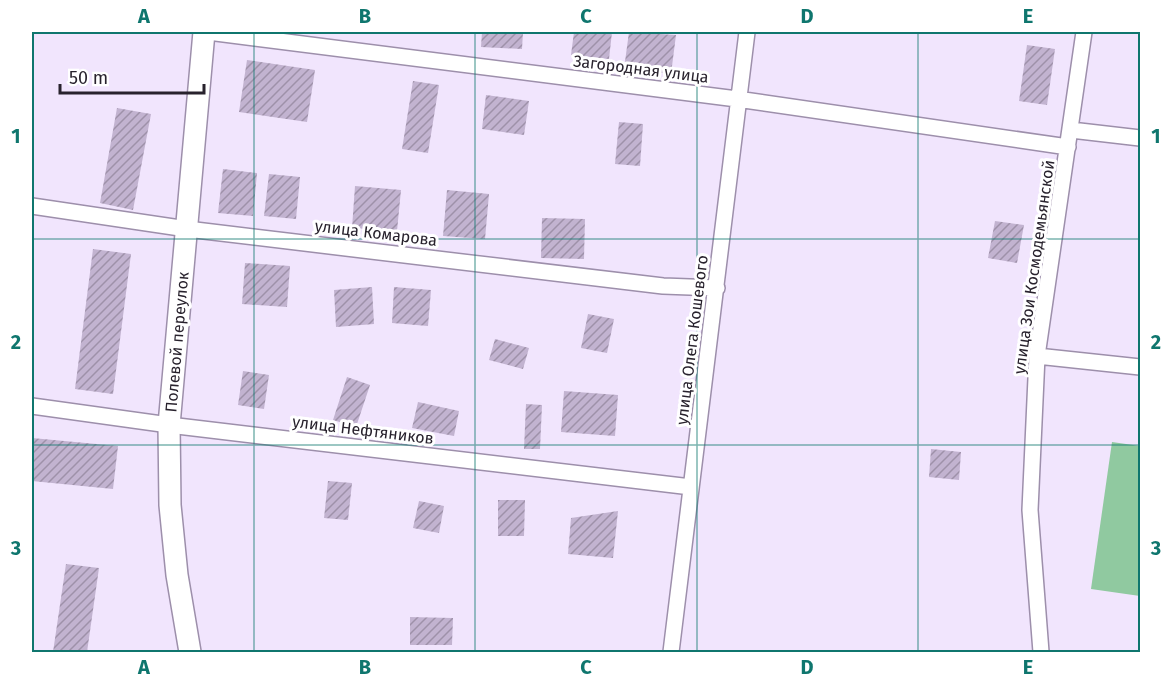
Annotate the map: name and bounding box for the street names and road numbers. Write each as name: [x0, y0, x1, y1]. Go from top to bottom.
street label: Загородная улица: [572, 51, 710, 87]
street label: улица Зои Космодемьянской: [1010, 159, 1058, 375]
street label: улица Комарова: [314, 216, 438, 250]
street label: улица Олега Кошевого: [672, 254, 712, 426]
street label: Полевой переулок: [161, 270, 193, 413]
street label: улица Нефтяников: [291, 412, 435, 448]

